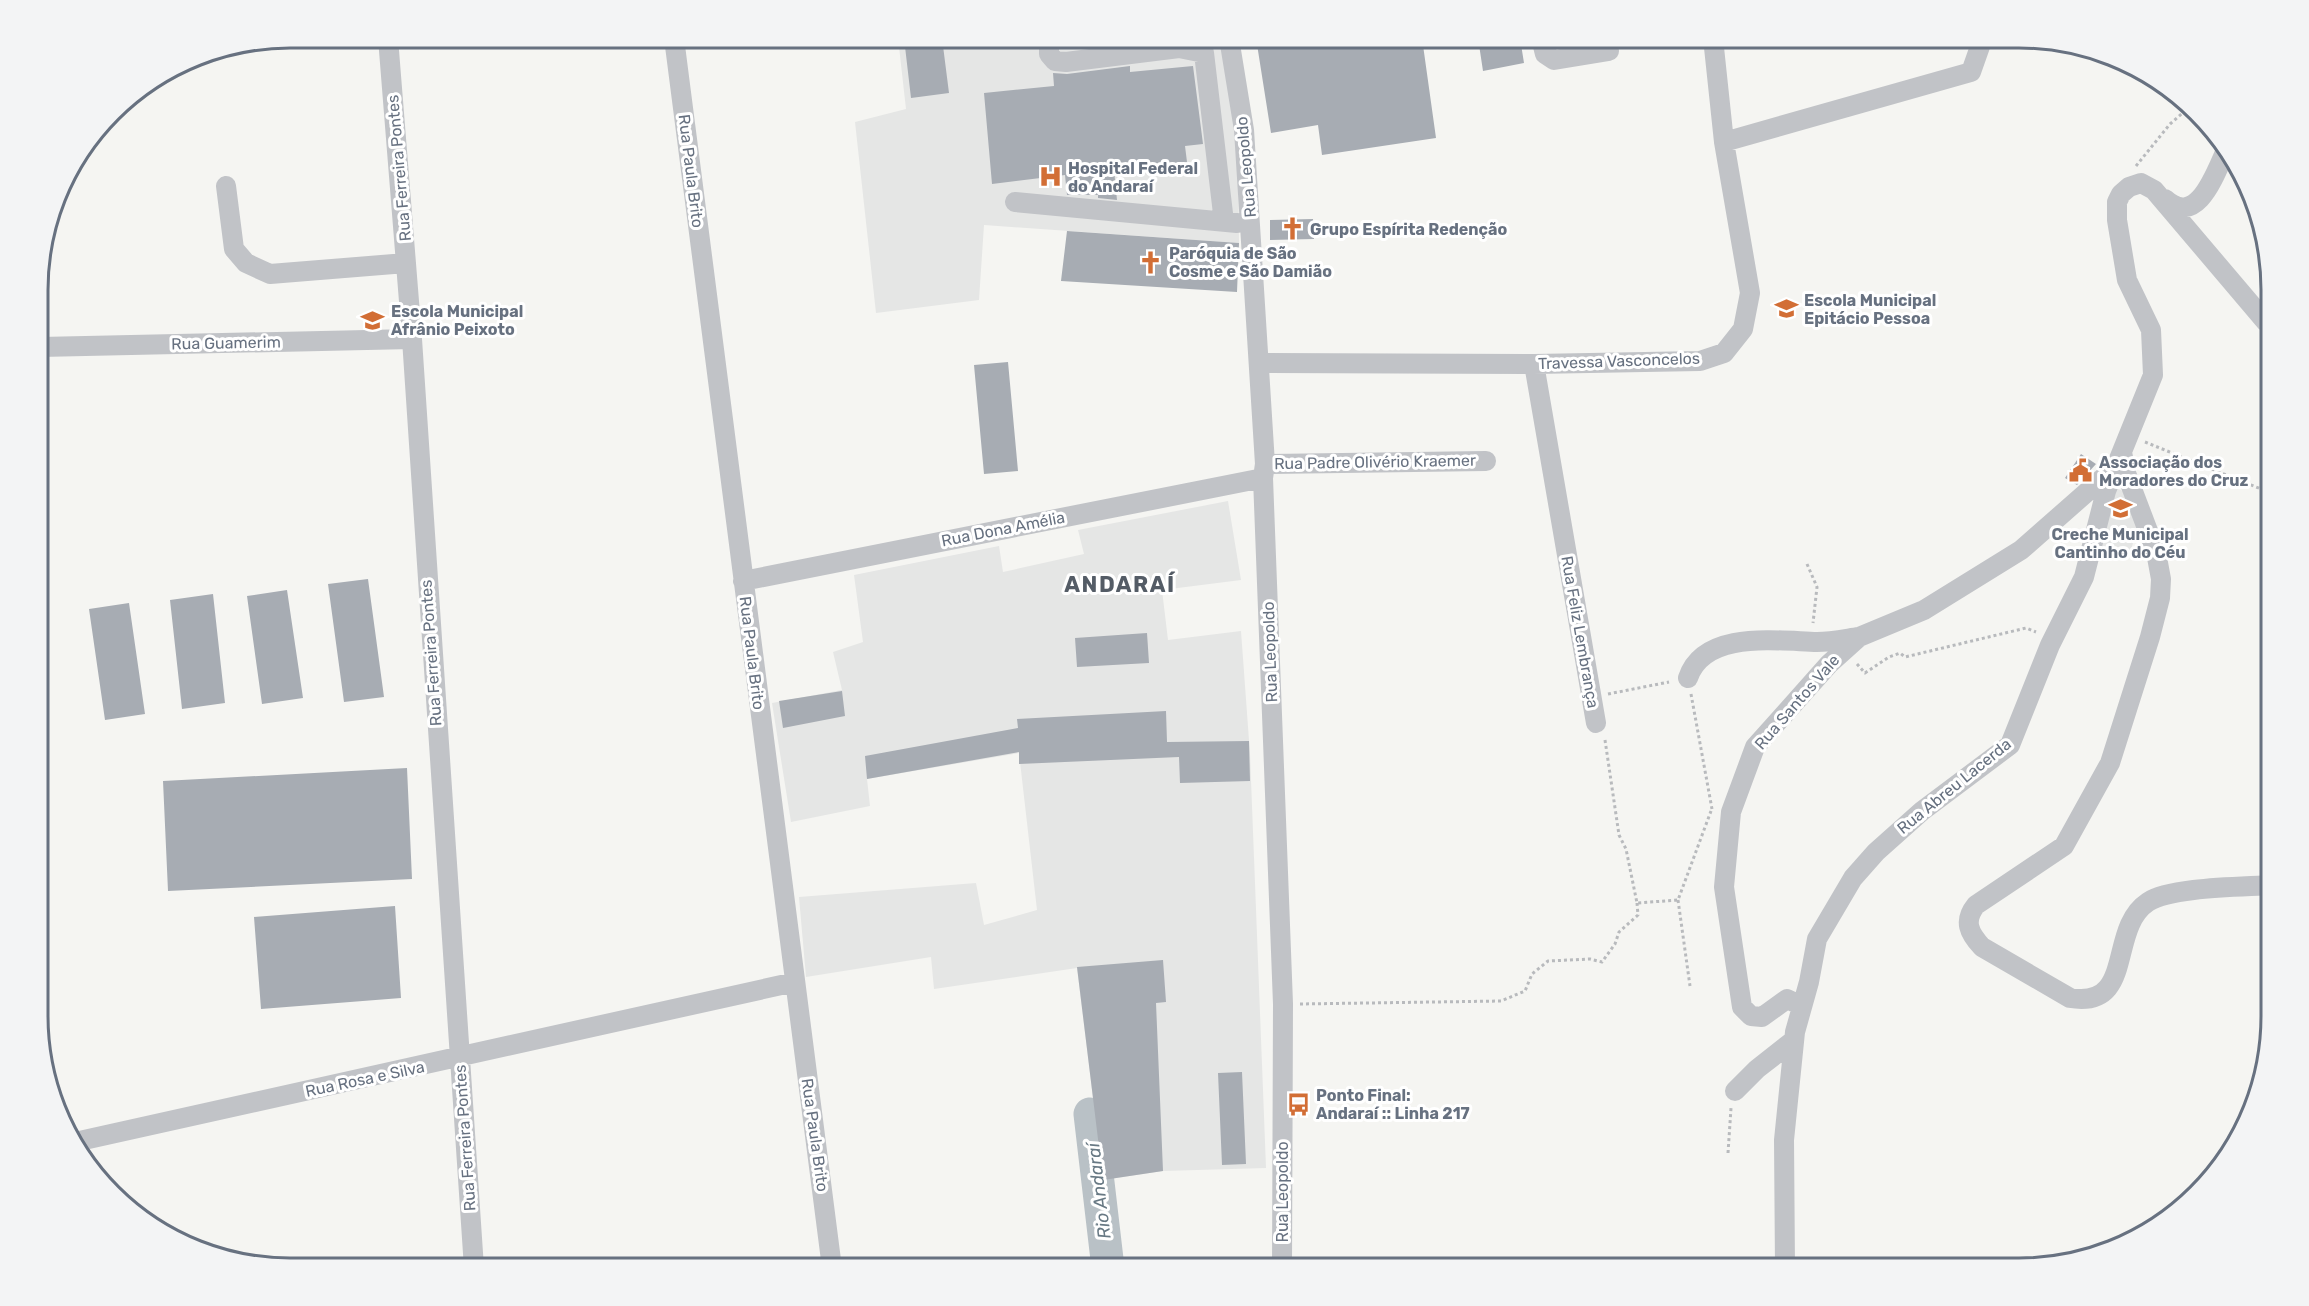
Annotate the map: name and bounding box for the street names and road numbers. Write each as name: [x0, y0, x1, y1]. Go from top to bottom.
street label: Rua Ferreira Pontes: [383, 94, 415, 242]
street label: Rua Paula Brito: [675, 113, 707, 229]
street label: Rua Leopoldo: [1232, 116, 1260, 218]
street label: Rua Guamerim: [171, 333, 281, 353]
street label: Travessa Vasconcelos: [1538, 349, 1700, 373]
street label: Rua Padre Olivério Kraemer: [1274, 451, 1476, 473]
street label: Rua Dona Amélia: [940, 508, 1066, 550]
street label: Rua Feliz Lembrança: [1557, 554, 1603, 710]
street label: Rua Ferreira Pontes: [416, 579, 446, 727]
street label: Rua Paula Brito: [736, 595, 768, 711]
street label: Rua Leopoldo: [1259, 601, 1281, 703]
street label: Rua Santos Vale: [1751, 651, 1843, 753]
street label: Rua Abreu Lacerda: [1893, 734, 2015, 838]
street label: Rua Rosa e Silva: [304, 1057, 426, 1101]
street label: Rua Ferreira Pontes: [450, 1064, 480, 1212]
street label: Rua Paula Brito: [798, 1077, 832, 1193]
street label: Rua Leopoldo: [1273, 1141, 1292, 1243]

